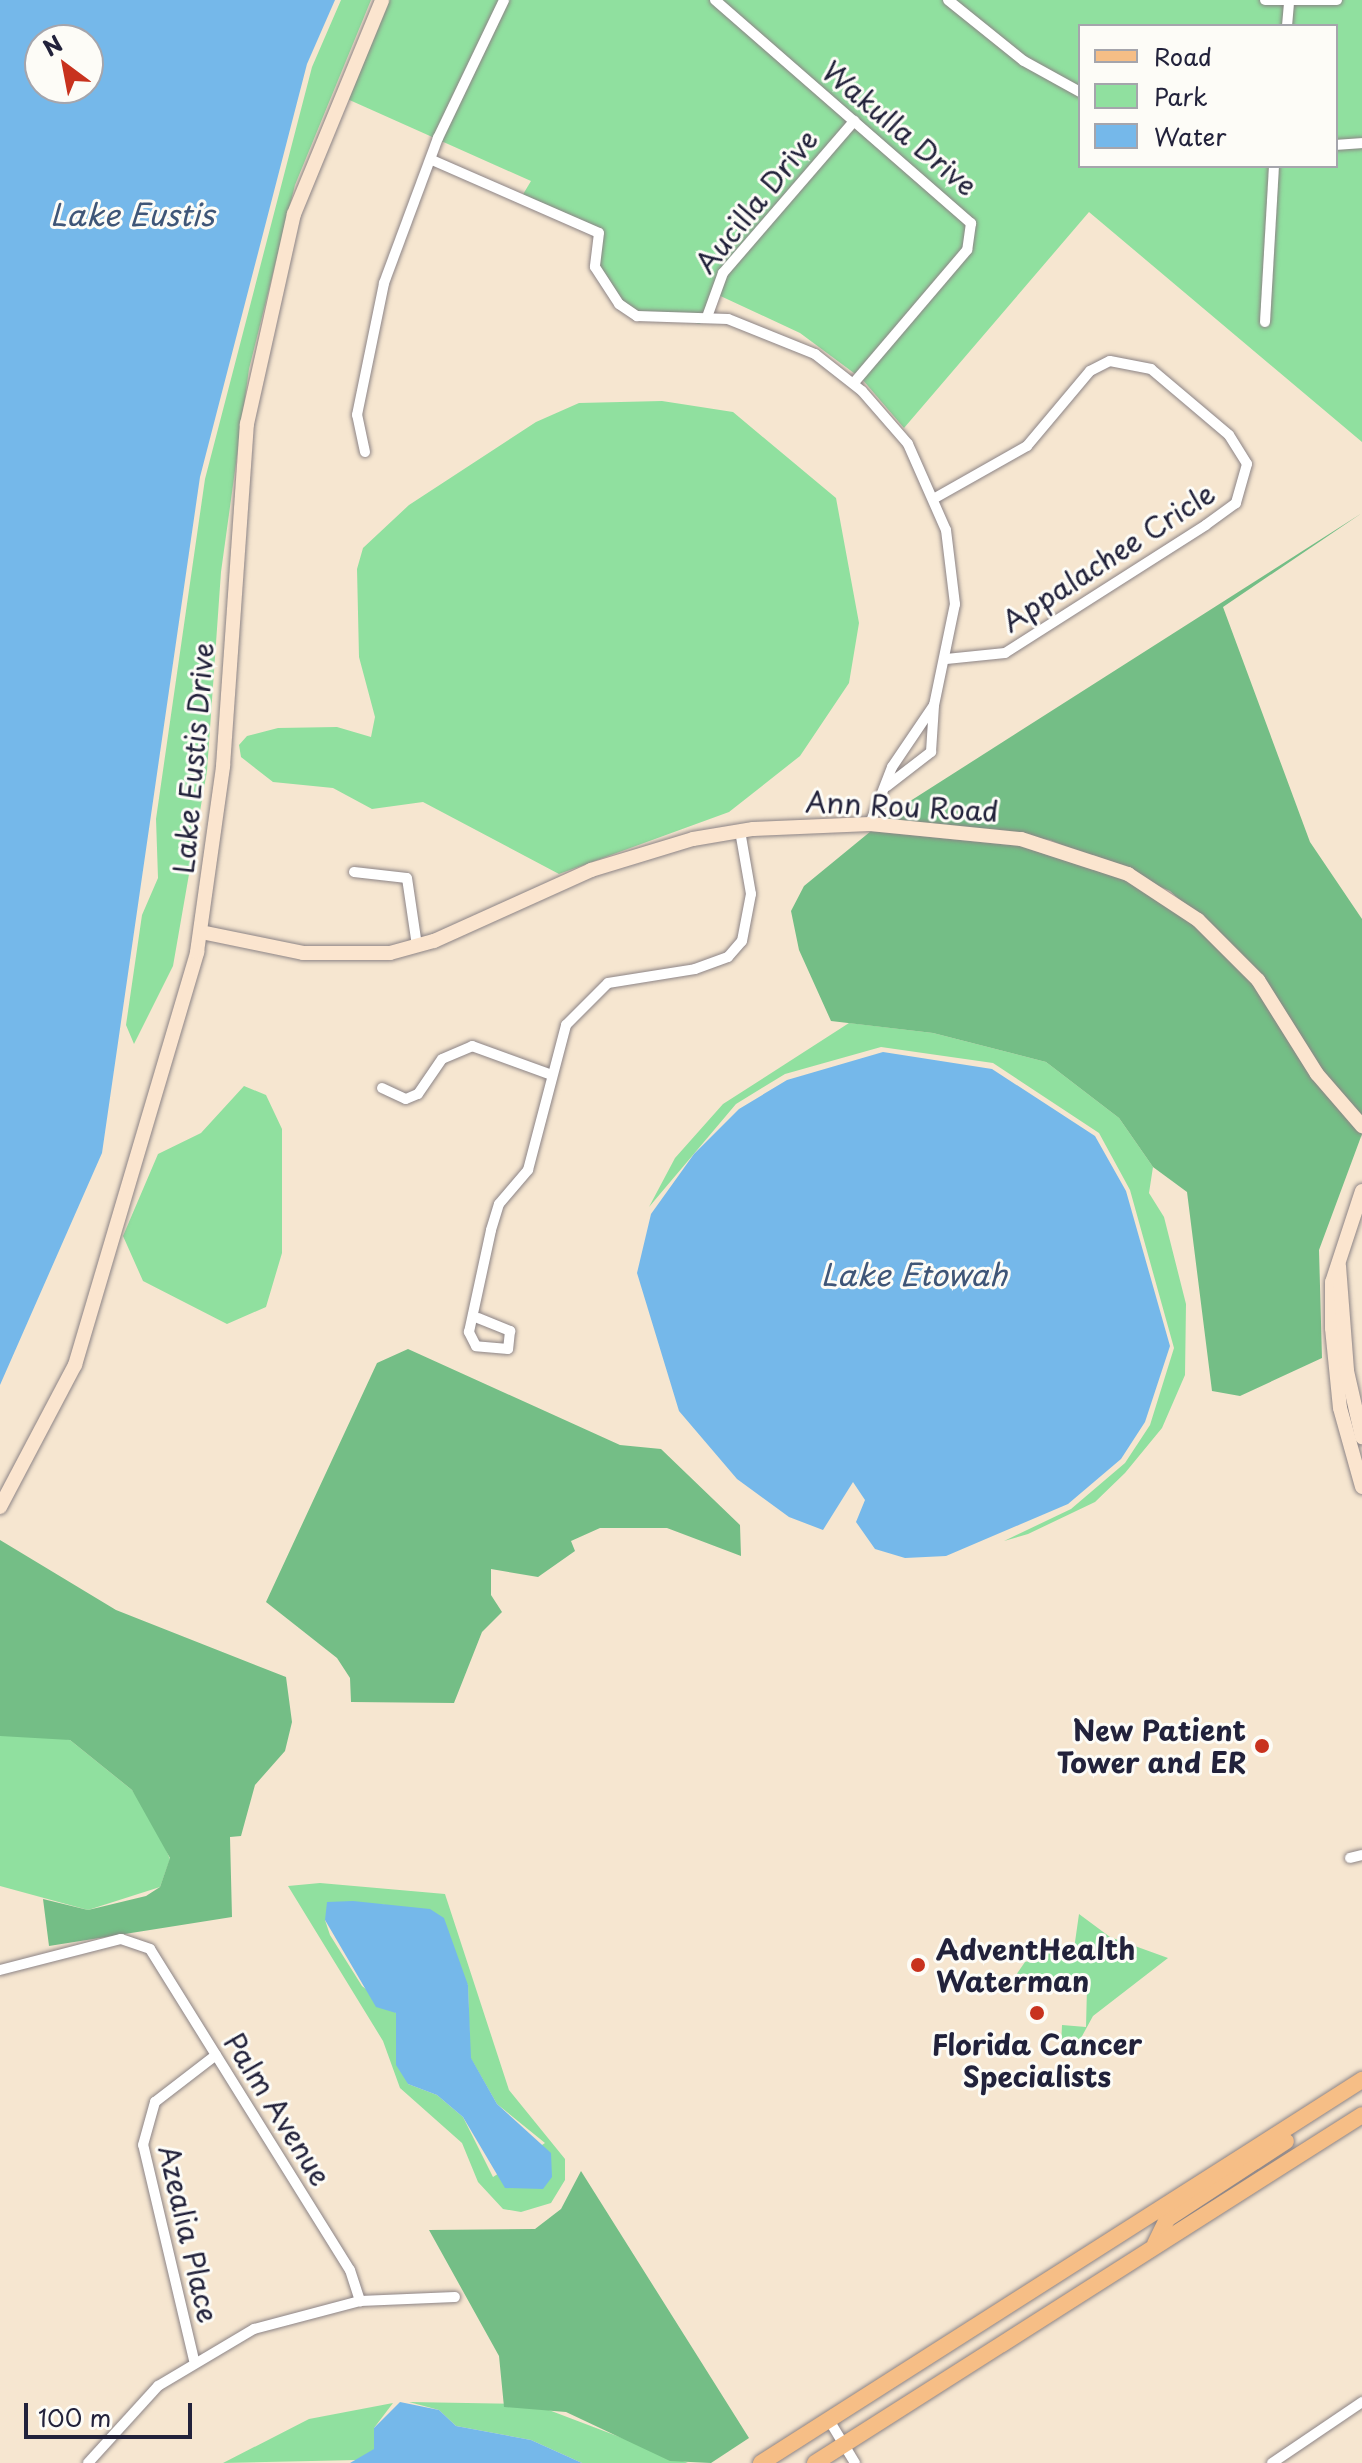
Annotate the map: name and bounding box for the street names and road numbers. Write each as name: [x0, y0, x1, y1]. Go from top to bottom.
street label: Wakulla Drive: [816, 54, 984, 202]
street label: Aucilla Drive: [688, 123, 824, 279]
street label: Appalachee Cricle: [995, 475, 1221, 639]
street label: Lake Eustis Drive: [166, 640, 220, 876]
street label: Ann Rou Road: [805, 784, 999, 828]
street label: Palm Avenue: [218, 2027, 338, 2191]
street label: Azealia Place: [152, 2143, 226, 2325]

